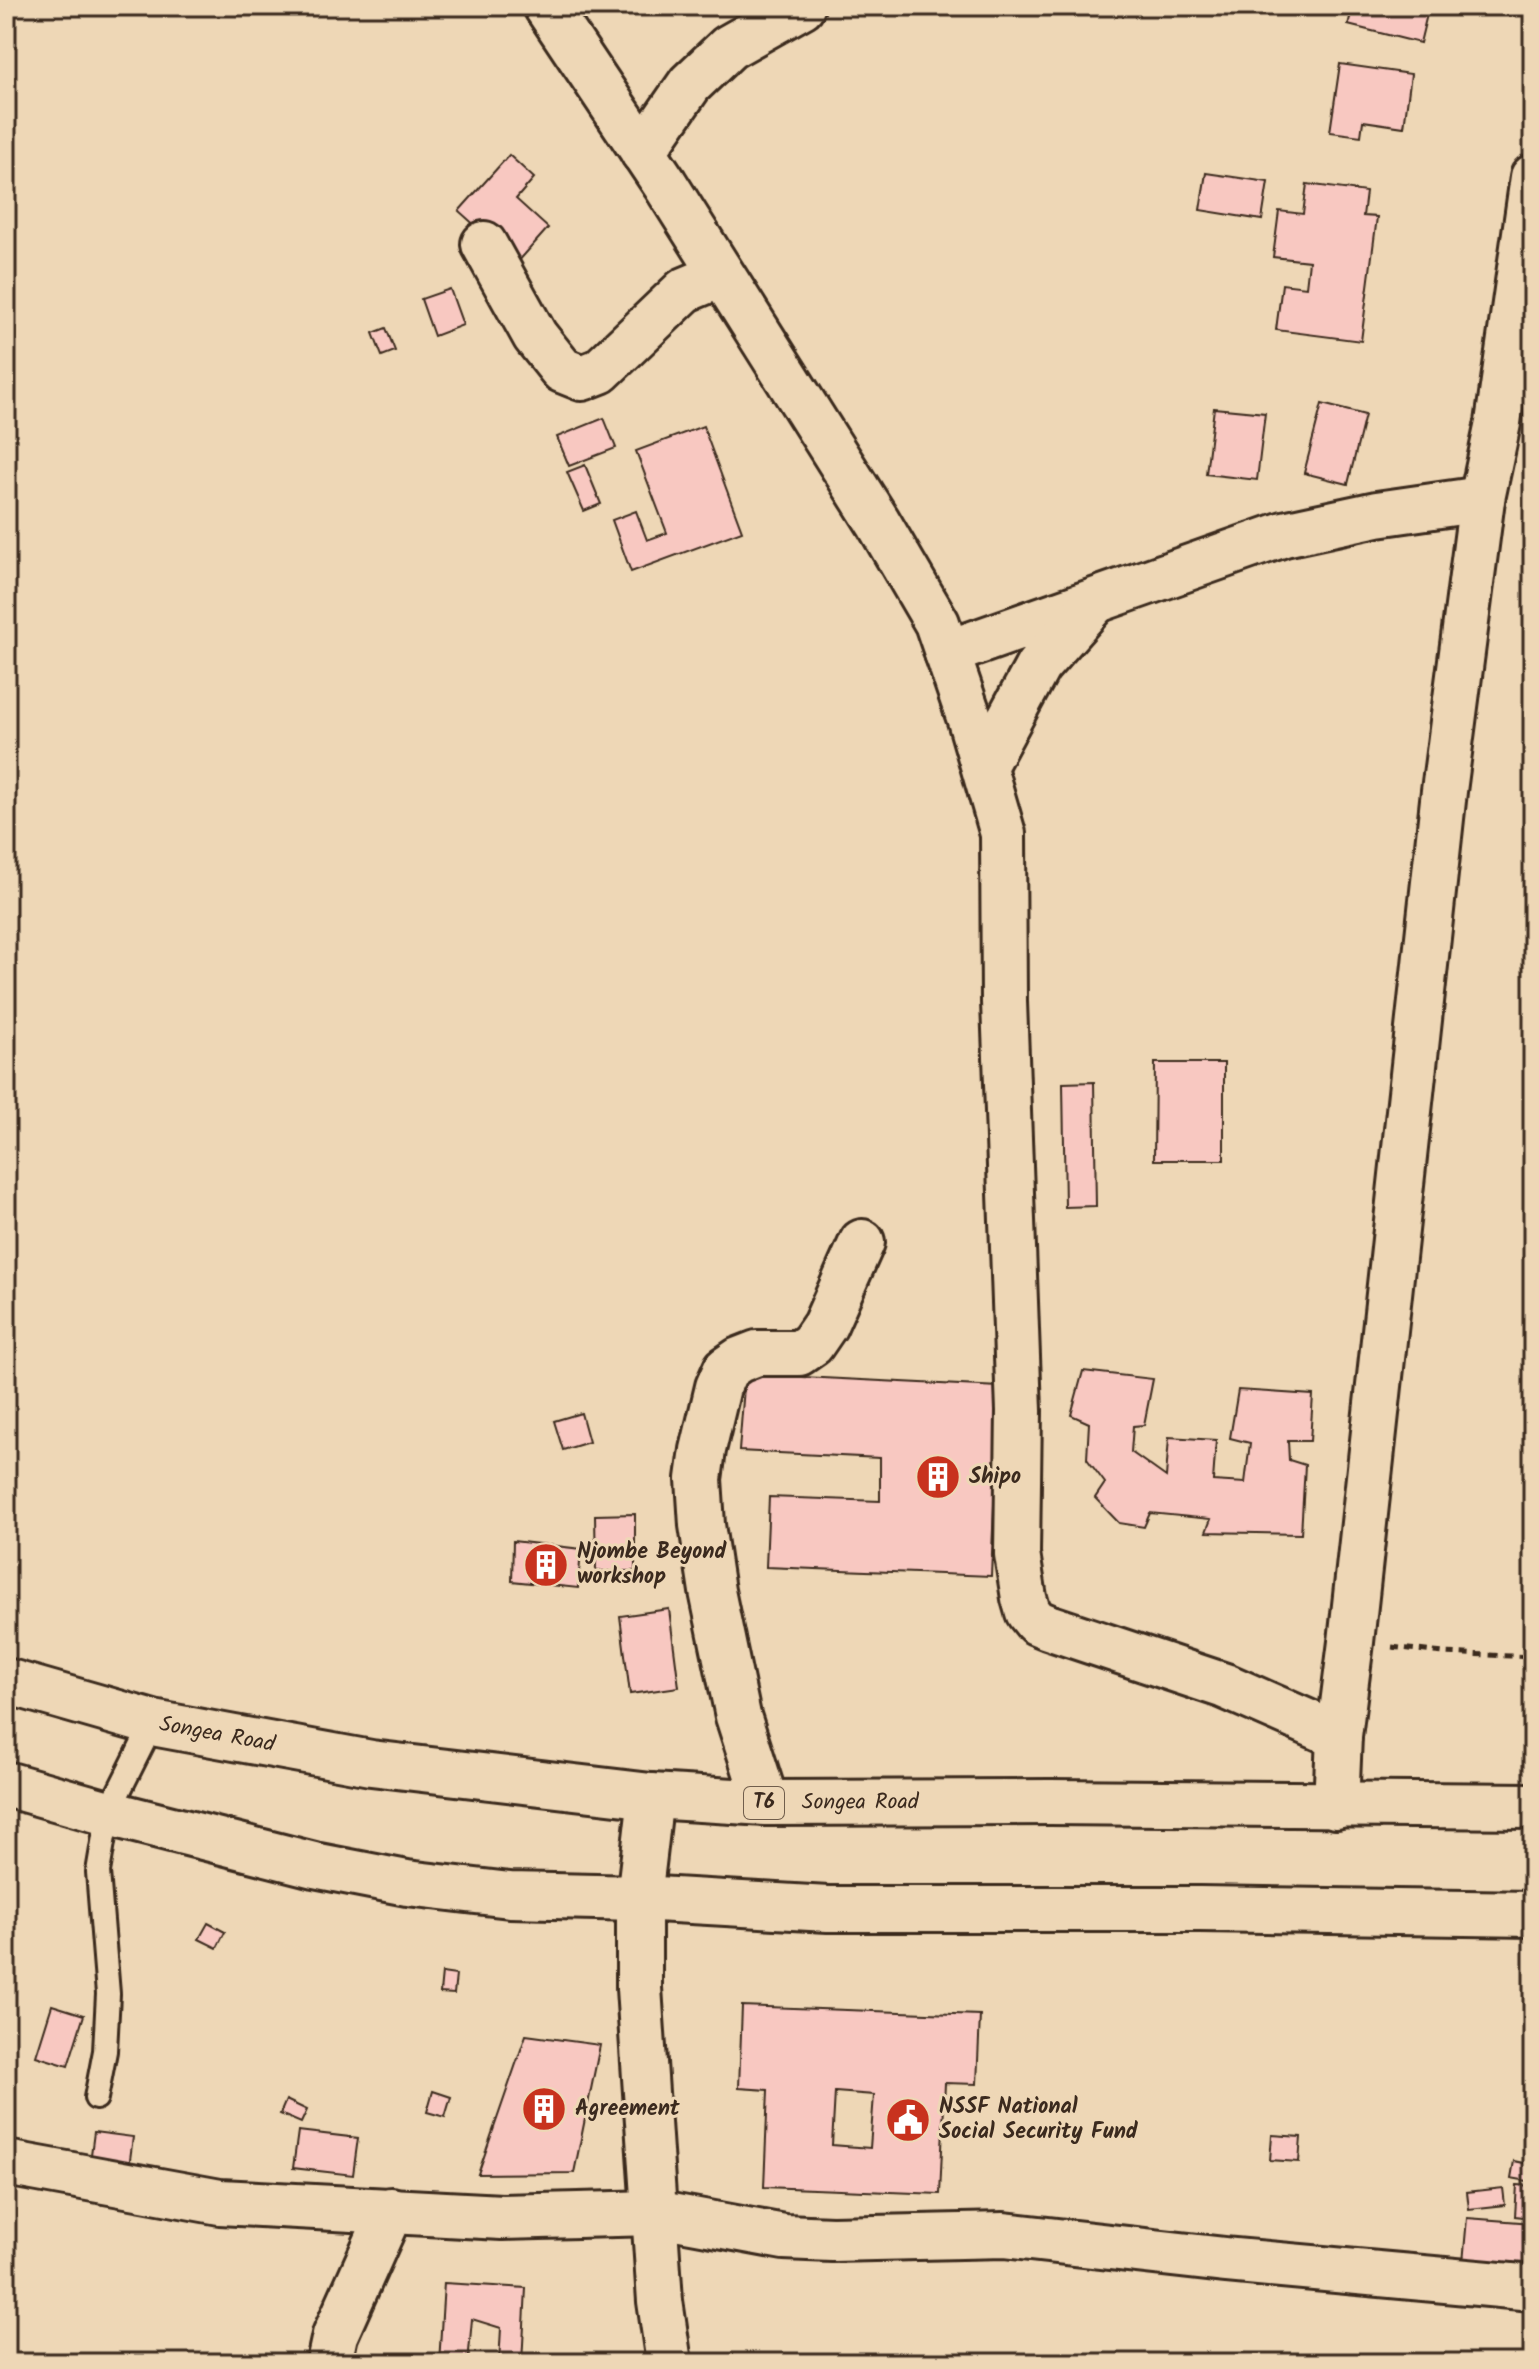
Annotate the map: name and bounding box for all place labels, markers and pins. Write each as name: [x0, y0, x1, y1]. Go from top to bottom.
building icon: Shipo: [914, 1453, 962, 1501]
place label: Shipo: [969, 1460, 1021, 1495]
place label: Njombe Beyond workshop: [577, 1535, 727, 1595]
building icon: Njombe Beyond workshop: [522, 1541, 570, 1589]
building icon: Agreement: [520, 2085, 568, 2133]
place label: NSSF National Social Security Fund: [939, 2090, 1139, 2150]
place label: Agreement: [575, 2092, 681, 2127]
public building icon: NSSF National Social Security Fund: [884, 2096, 932, 2144]

